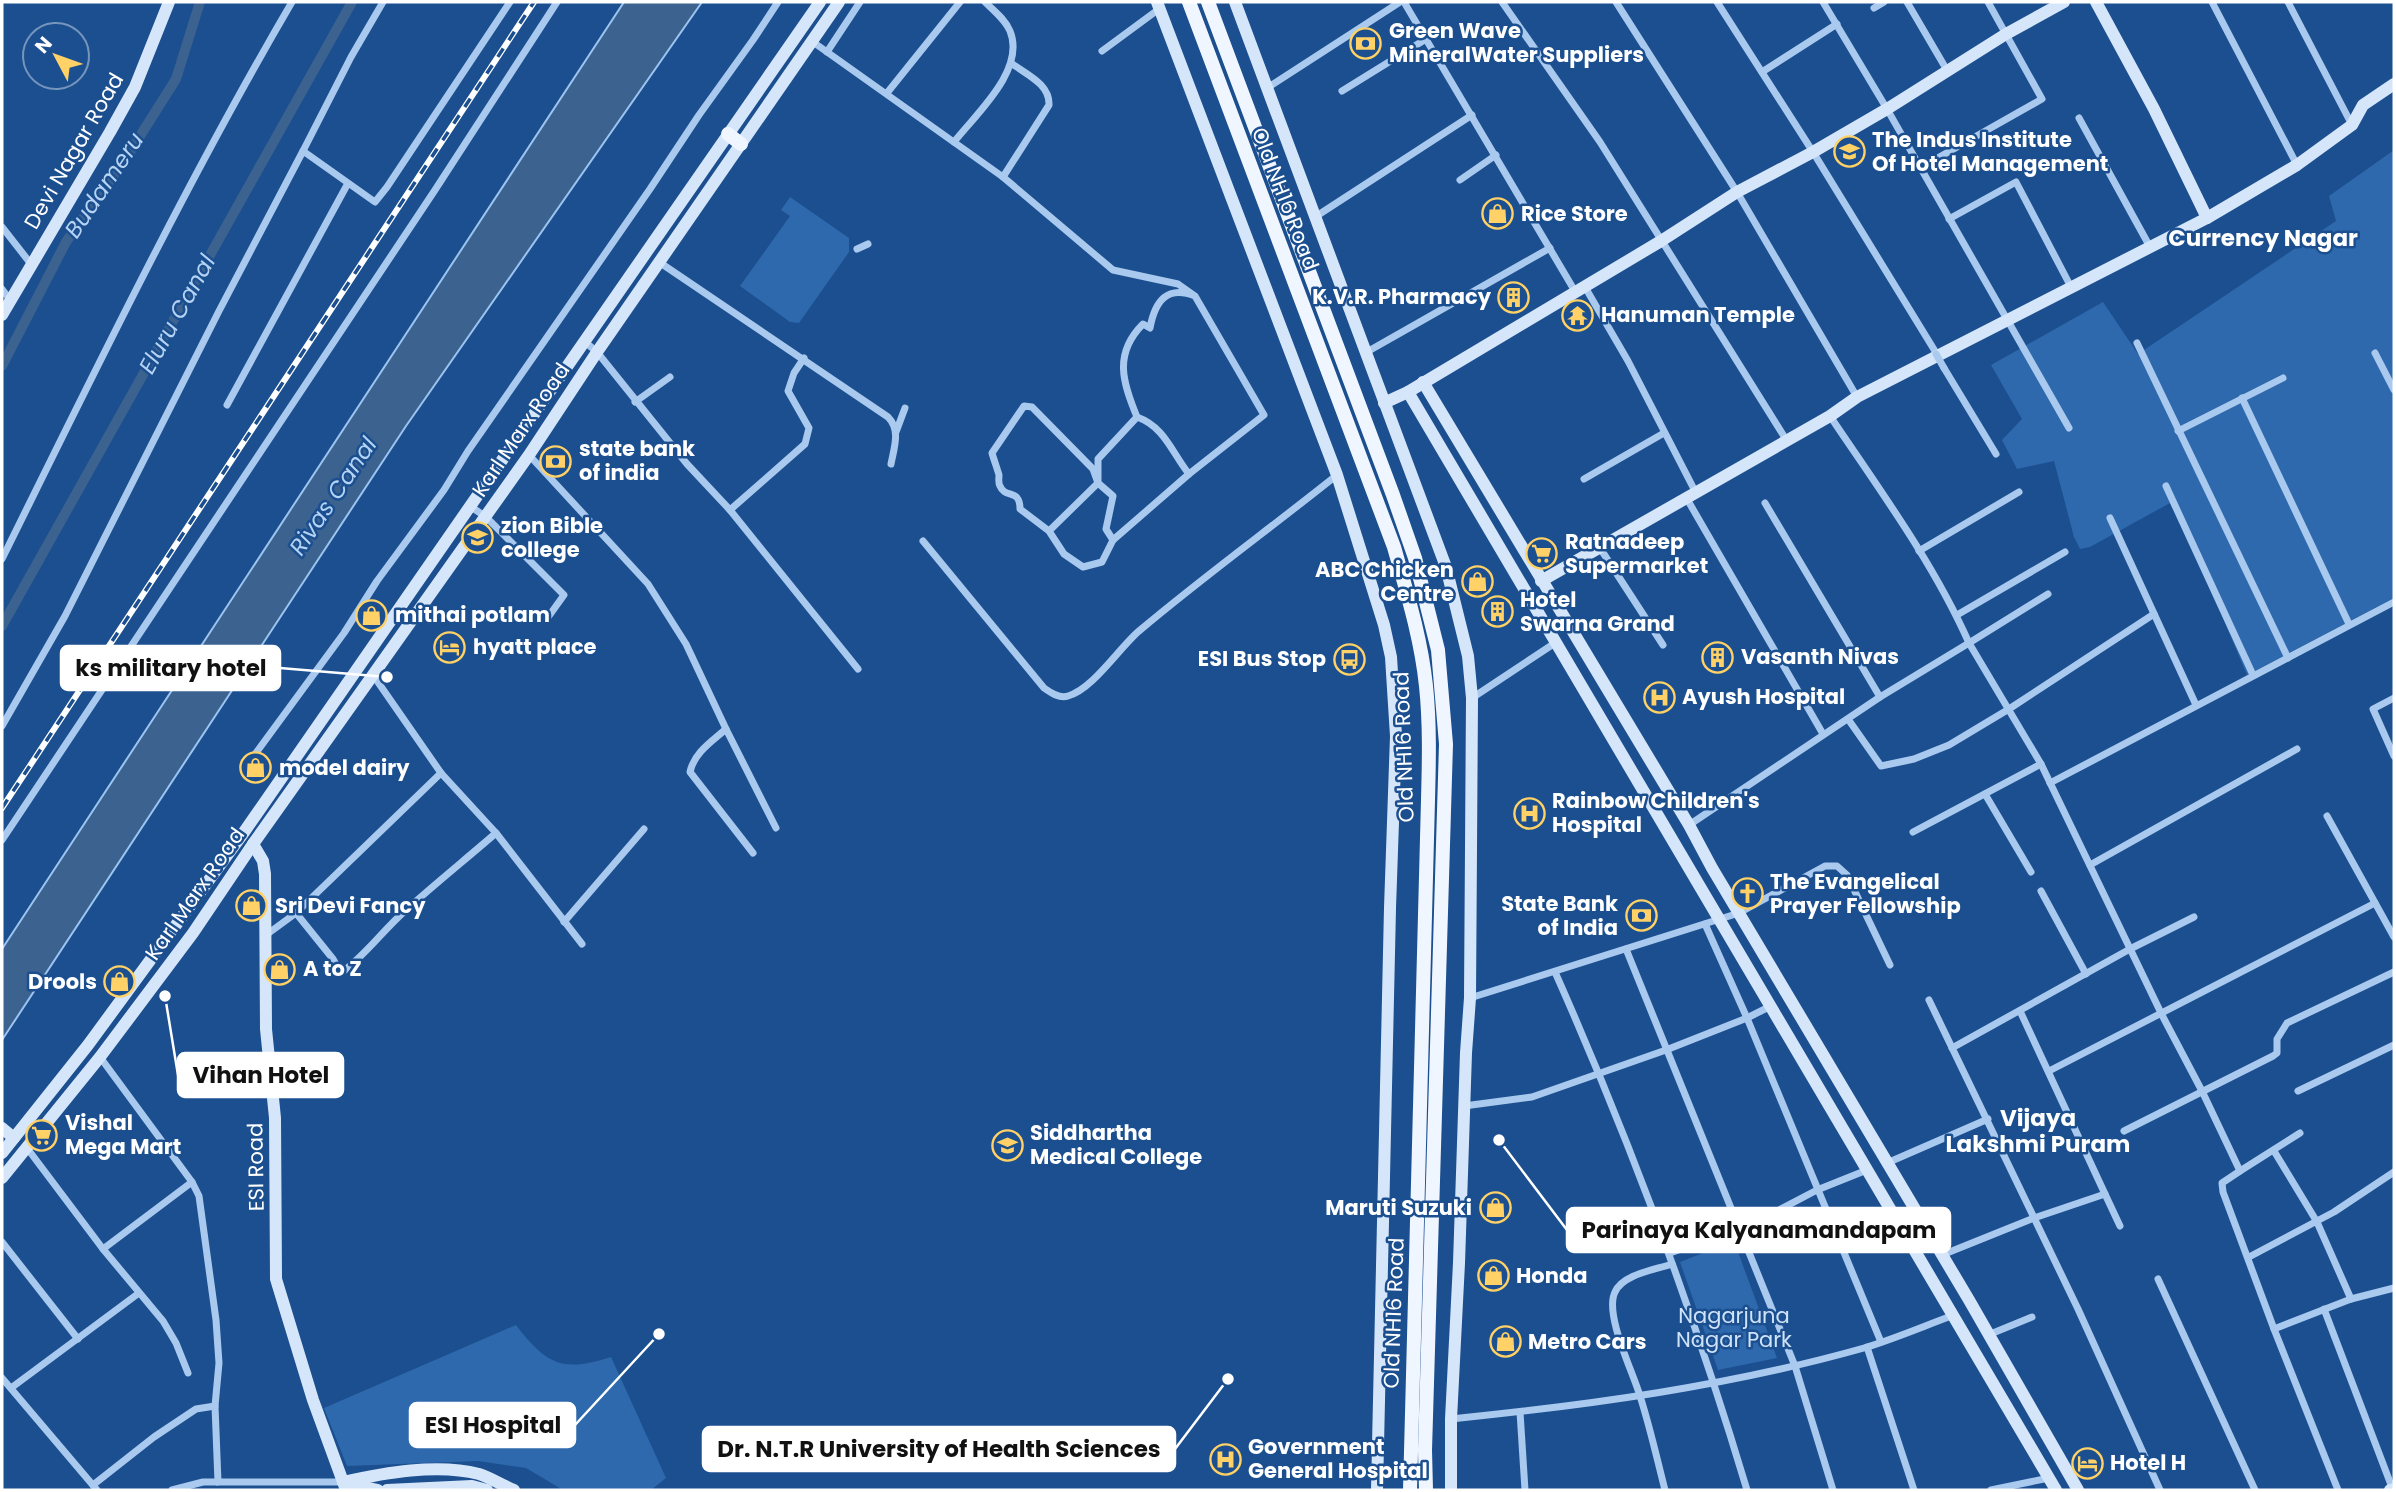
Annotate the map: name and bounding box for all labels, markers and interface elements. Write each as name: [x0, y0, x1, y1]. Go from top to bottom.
place label: Green Wave MineralWater Suppliers: [1389, 16, 1644, 69]
north arrow: [21, 21, 91, 91]
bank icon: Green Wave MineralWater Suppliers: [1349, 26, 1383, 60]
text: N: [29, 31, 58, 59]
street label: Devi Nagar Road: [17, 67, 130, 234]
street label: Old NH16 Road: [1245, 123, 1326, 275]
place label: The Indus Institute Of Hotel Management: [1872, 125, 2108, 178]
water label: Budameru: [57, 126, 151, 244]
school or university icon: The Indus Institute Of Hotel Management: [1832, 135, 1866, 169]
shop icon: Rice Store: [1481, 197, 1515, 231]
place label: Rice Store: [1521, 199, 1628, 228]
district label: Currency Nagar: [2168, 222, 2358, 254]
water label: Eluru Canal: [131, 248, 223, 379]
building icon: K.V.R. Pharmacy: [1497, 280, 1531, 314]
place label: K.V.R. Pharmacy: [1312, 282, 1492, 311]
temple icon: Hanuman Temple: [1561, 298, 1595, 332]
place label: Hanuman Temple: [1601, 300, 1795, 329]
street label: Karl Marx Road: [465, 357, 576, 502]
water label: Rivas Canal: [282, 430, 385, 561]
place label: state bank of india: [579, 434, 695, 487]
bank icon: state bank of india: [539, 444, 573, 478]
place label: zion Bible college: [501, 511, 603, 564]
school or university icon: zion Bible college: [461, 521, 495, 555]
place label: Ratnadeep Supermarket: [1565, 527, 1708, 580]
supermarket icon: Ratnadeep Supermarket: [1525, 537, 1559, 571]
place label: ABC Chicken Centre: [1315, 555, 1454, 608]
shop icon: ABC Chicken Centre: [1460, 565, 1494, 599]
place label: Hotel Swarna Grand: [1520, 585, 1675, 638]
building icon: Hotel Swarna Grand: [1480, 595, 1514, 629]
shop icon: mithai potlam: [355, 598, 389, 632]
place label: mithai potlam: [395, 600, 550, 629]
hotel icon: hyatt place: [433, 630, 467, 664]
place label: hyatt place: [473, 632, 597, 661]
building icon: Vasanth Nivas: [1701, 640, 1735, 674]
bus stop icon: ESI Bus Stop: [1332, 642, 1366, 676]
place label: Vasanth Nivas: [1741, 642, 1899, 671]
place label: ESI Bus Stop: [1198, 644, 1326, 673]
callout: ks military hotel: [61, 646, 280, 690]
text: ks military hotel: [75, 652, 267, 684]
street label: Old NH16 Road: [1386, 671, 1421, 823]
hospital icon: Ayush Hospital: [1642, 680, 1676, 714]
place label: Ayush Hospital: [1682, 682, 1845, 711]
shop icon: model dairy: [239, 751, 273, 785]
place label: model dairy: [279, 753, 410, 782]
place label: Rainbow Children's Hospital: [1552, 786, 1760, 839]
hospital icon: Rainbow Children's Hospital: [1512, 796, 1546, 830]
street label: Karl Marx Road: [138, 822, 251, 966]
place label: The Evangelical Prayer Fellowship: [1770, 867, 1961, 920]
church icon: The Evangelical Prayer Fellowship: [1730, 877, 1764, 911]
shop icon: Sri Devi Fancy: [235, 889, 269, 923]
place label: State Bank of India: [1501, 889, 1618, 942]
place label: Sri Devi Fancy: [275, 891, 426, 920]
bank icon: State Bank of India: [1624, 899, 1658, 933]
shop icon: A to Z: [263, 952, 297, 986]
place label: A to Z: [303, 954, 362, 983]
shop icon: Drools: [103, 965, 137, 999]
place label: Drools: [28, 967, 97, 996]
callout: Vihan Hotel: [178, 1053, 343, 1097]
text: Vihan Hotel: [193, 1059, 329, 1091]
district label: Vijaya Lakshmi Puram: [1946, 1102, 2130, 1160]
place label: Vishal Mega Mart: [65, 1108, 181, 1161]
supermarket icon: Vishal Mega Mart: [25, 1118, 59, 1152]
place label: Siddhartha Medical College: [1030, 1118, 1202, 1171]
street label: ESI Road: [240, 1123, 271, 1211]
school or university icon: Siddhartha Medical College: [990, 1128, 1024, 1162]
shop icon: Maruti Suzuki: [1478, 1191, 1512, 1225]
place label: Maruti Suzuki: [1325, 1193, 1472, 1222]
callout: Parinaya Kalyanamandapam: [1567, 1208, 1950, 1252]
text: Parinaya Kalyanamandapam: [1582, 1214, 1936, 1246]
street label: Old NH16 Road: [1376, 1237, 1411, 1389]
shop icon: Honda: [1476, 1259, 1510, 1293]
place label: Honda: [1516, 1261, 1587, 1290]
park label: Nagarjuna Nagar Park: [1676, 1301, 1792, 1354]
shop icon: Metro Cars: [1488, 1325, 1522, 1359]
place label: Metro Cars: [1528, 1327, 1647, 1356]
callout: ESI Hospital: [410, 1403, 575, 1447]
text: ESI Hospital: [425, 1409, 561, 1441]
callout: Dr. N.T.R University of Health Sciences: [703, 1427, 1175, 1471]
place label: Government General Hospital: [1248, 1432, 1428, 1485]
text: Dr. N.T.R University of Health Sciences: [717, 1433, 1161, 1465]
hospital icon: Government General Hospital: [1208, 1442, 1242, 1476]
hotel icon: Hotel H: [2070, 1446, 2104, 1480]
place label: Hotel H: [2110, 1448, 2186, 1477]

